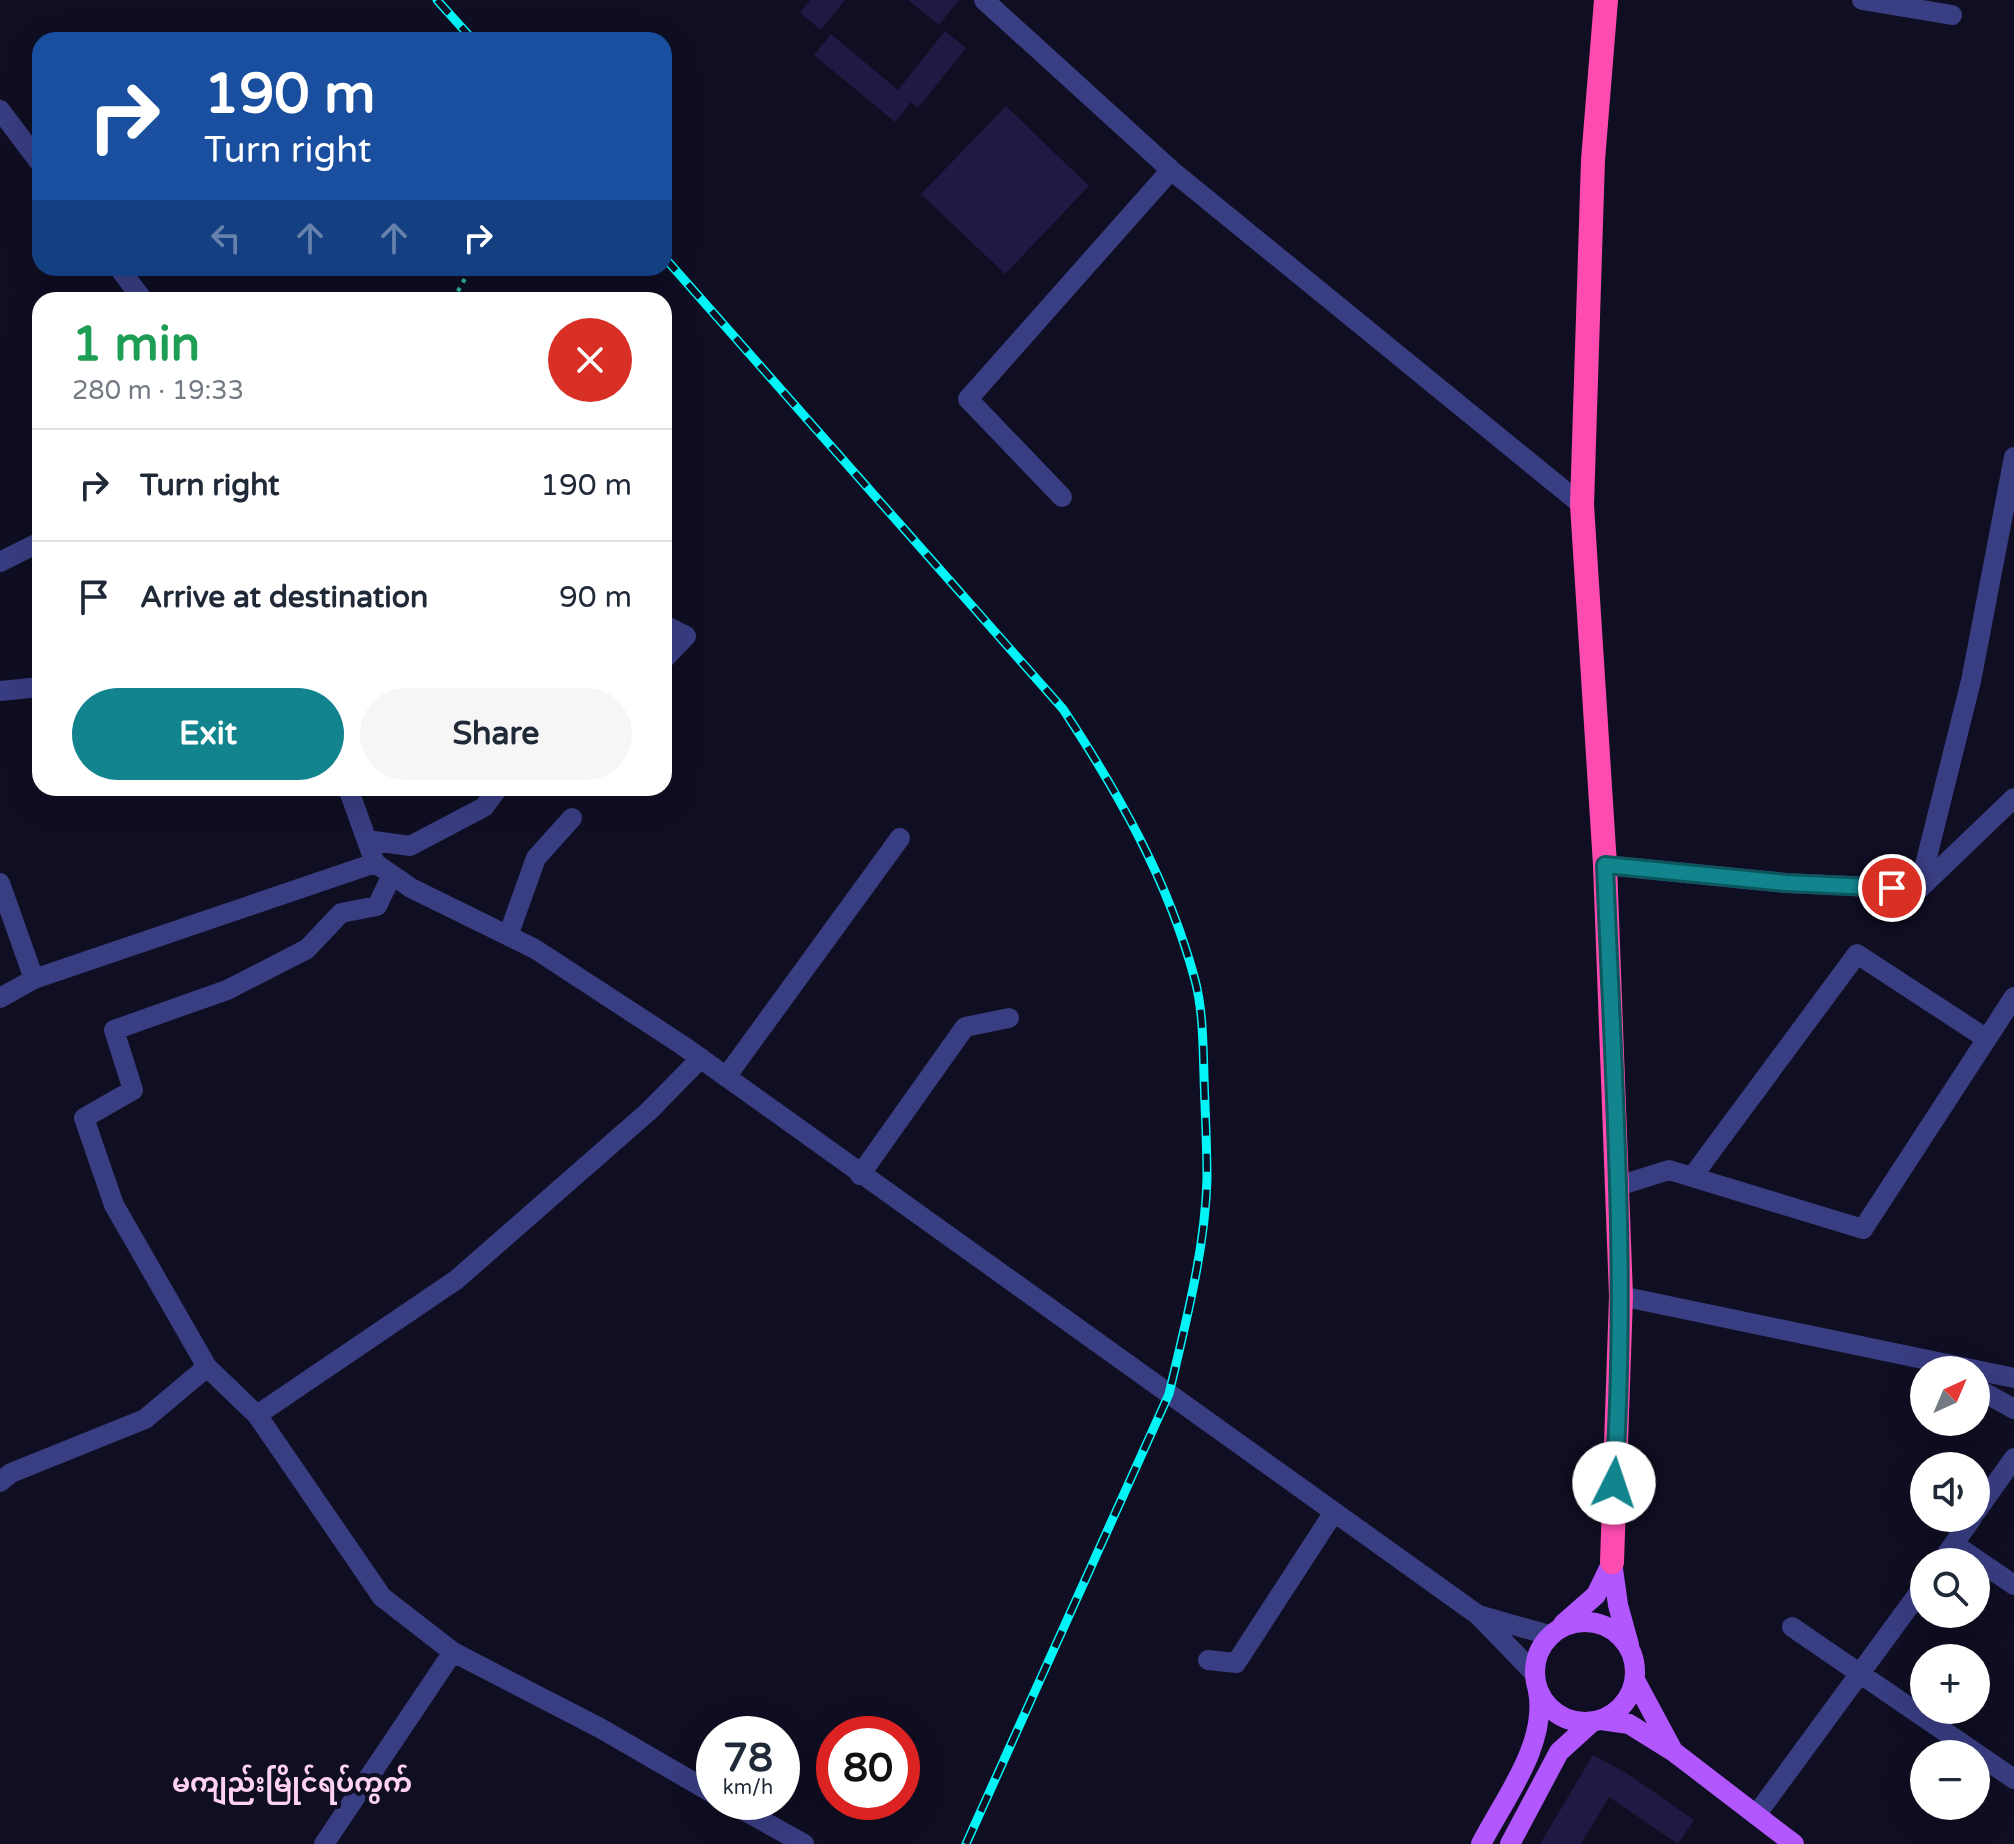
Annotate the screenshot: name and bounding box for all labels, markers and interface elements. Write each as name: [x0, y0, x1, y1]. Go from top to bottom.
text: 190 m: [204, 61, 375, 128]
icon: right: [72, 64, 176, 168]
text: Turn right: [204, 129, 371, 172]
icon: left: [204, 216, 248, 260]
icon: ahead: [288, 216, 332, 260]
icon: ahead: [372, 216, 416, 260]
icon: right: [456, 216, 500, 260]
text: 1 min: [72, 316, 200, 374]
button: close: [548, 318, 632, 402]
text: 280 m · 19:33: [72, 375, 244, 406]
icon: right: [72, 463, 116, 507]
text: Turn right: [140, 467, 280, 504]
text: 190 m: [540, 467, 632, 504]
icon: arrive: [72, 575, 116, 619]
text: Arrive at destination: [140, 579, 428, 616]
text: 90 m: [559, 579, 632, 616]
button: Exit: [72, 688, 344, 780]
button: Share: [360, 688, 632, 780]
pin: [1858, 854, 1926, 922]
icon: arrive: [1870, 866, 1914, 910]
north arrow: [1910, 1356, 1990, 1436]
map controls: [1910, 1356, 1990, 1820]
position arrow: [1572, 1441, 1656, 1525]
button: sound: [1910, 1452, 1990, 1532]
button: search: [1910, 1548, 1990, 1628]
button: +: [1910, 1644, 1990, 1724]
speed limit sign: 80: [816, 1716, 920, 1820]
text: 78: [723, 1734, 773, 1782]
button: −: [1910, 1740, 1990, 1820]
district label: မကျည်းမြိုင်ရပ်ကွက်: [172, 1764, 412, 1805]
text: km/h: [723, 1776, 773, 1800]

